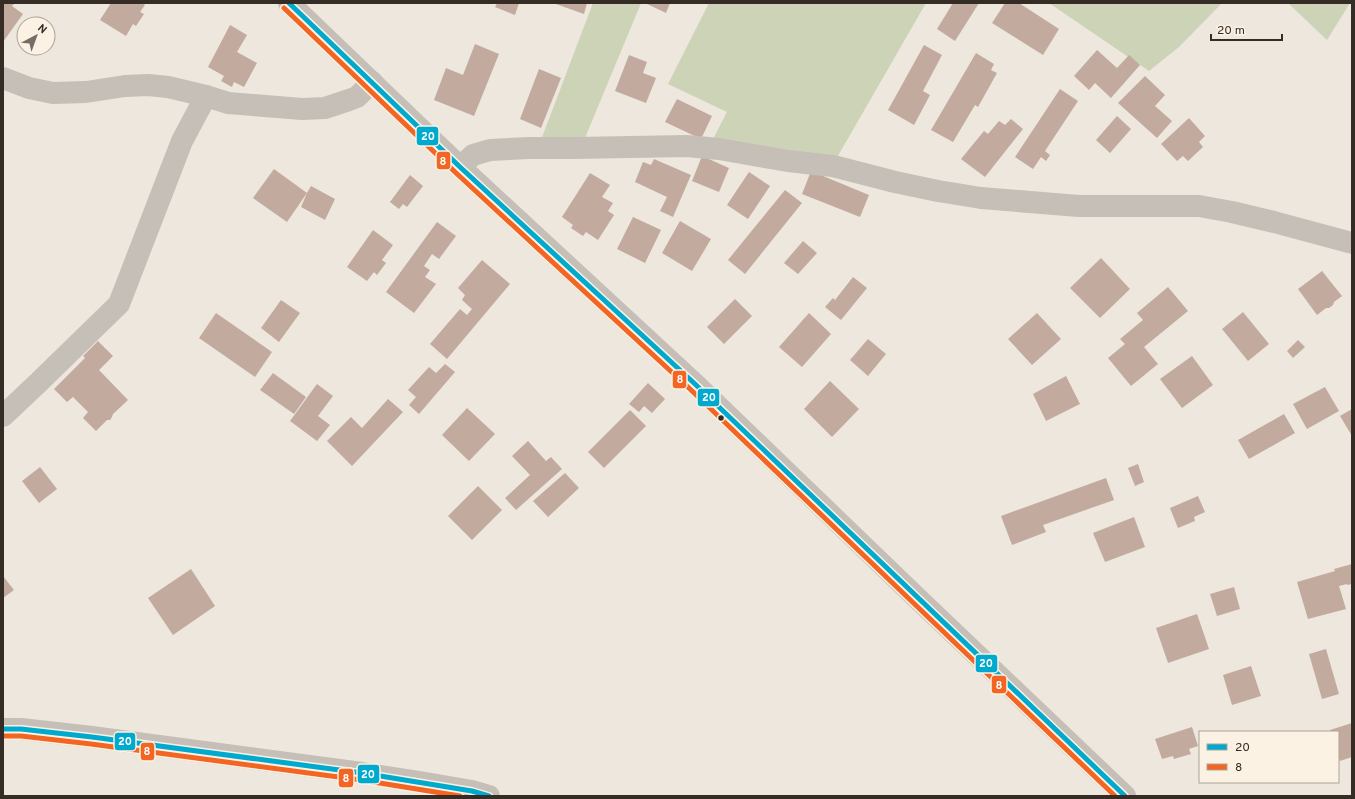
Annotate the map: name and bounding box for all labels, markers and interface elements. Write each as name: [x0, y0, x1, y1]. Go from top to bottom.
north arrow: [16, 16, 56, 56]
scale bar: [1211, 16, 1282, 42]
text: N: [34, 21, 49, 37]
text: 20 m: [1217, 23, 1245, 39]
line badge: 20: [416, 126, 439, 146]
text: 20: [421, 130, 435, 144]
line badge: 8: [436, 151, 451, 170]
text: 8: [440, 155, 447, 169]
line badge: 8: [672, 370, 687, 389]
text: 8: [677, 373, 684, 387]
line badge: 20: [697, 388, 720, 407]
text: 20: [702, 391, 716, 405]
unlabelled marker: [716, 413, 726, 423]
line badge: 20: [975, 654, 998, 673]
text: 20: [979, 657, 993, 671]
line badge: 8: [991, 675, 1007, 694]
text: 8: [996, 679, 1003, 693]
legend: [1199, 731, 1339, 783]
line badge: 20: [114, 732, 136, 751]
text: 20: [118, 735, 132, 749]
text: 20: [1235, 740, 1250, 756]
line badge: 8: [140, 742, 155, 761]
text: 8: [144, 745, 151, 759]
text: 8: [1235, 760, 1242, 776]
line badge: 20: [357, 764, 380, 784]
line badge: 8: [338, 768, 354, 788]
text: 20: [361, 768, 375, 782]
text: 8: [343, 772, 350, 786]

